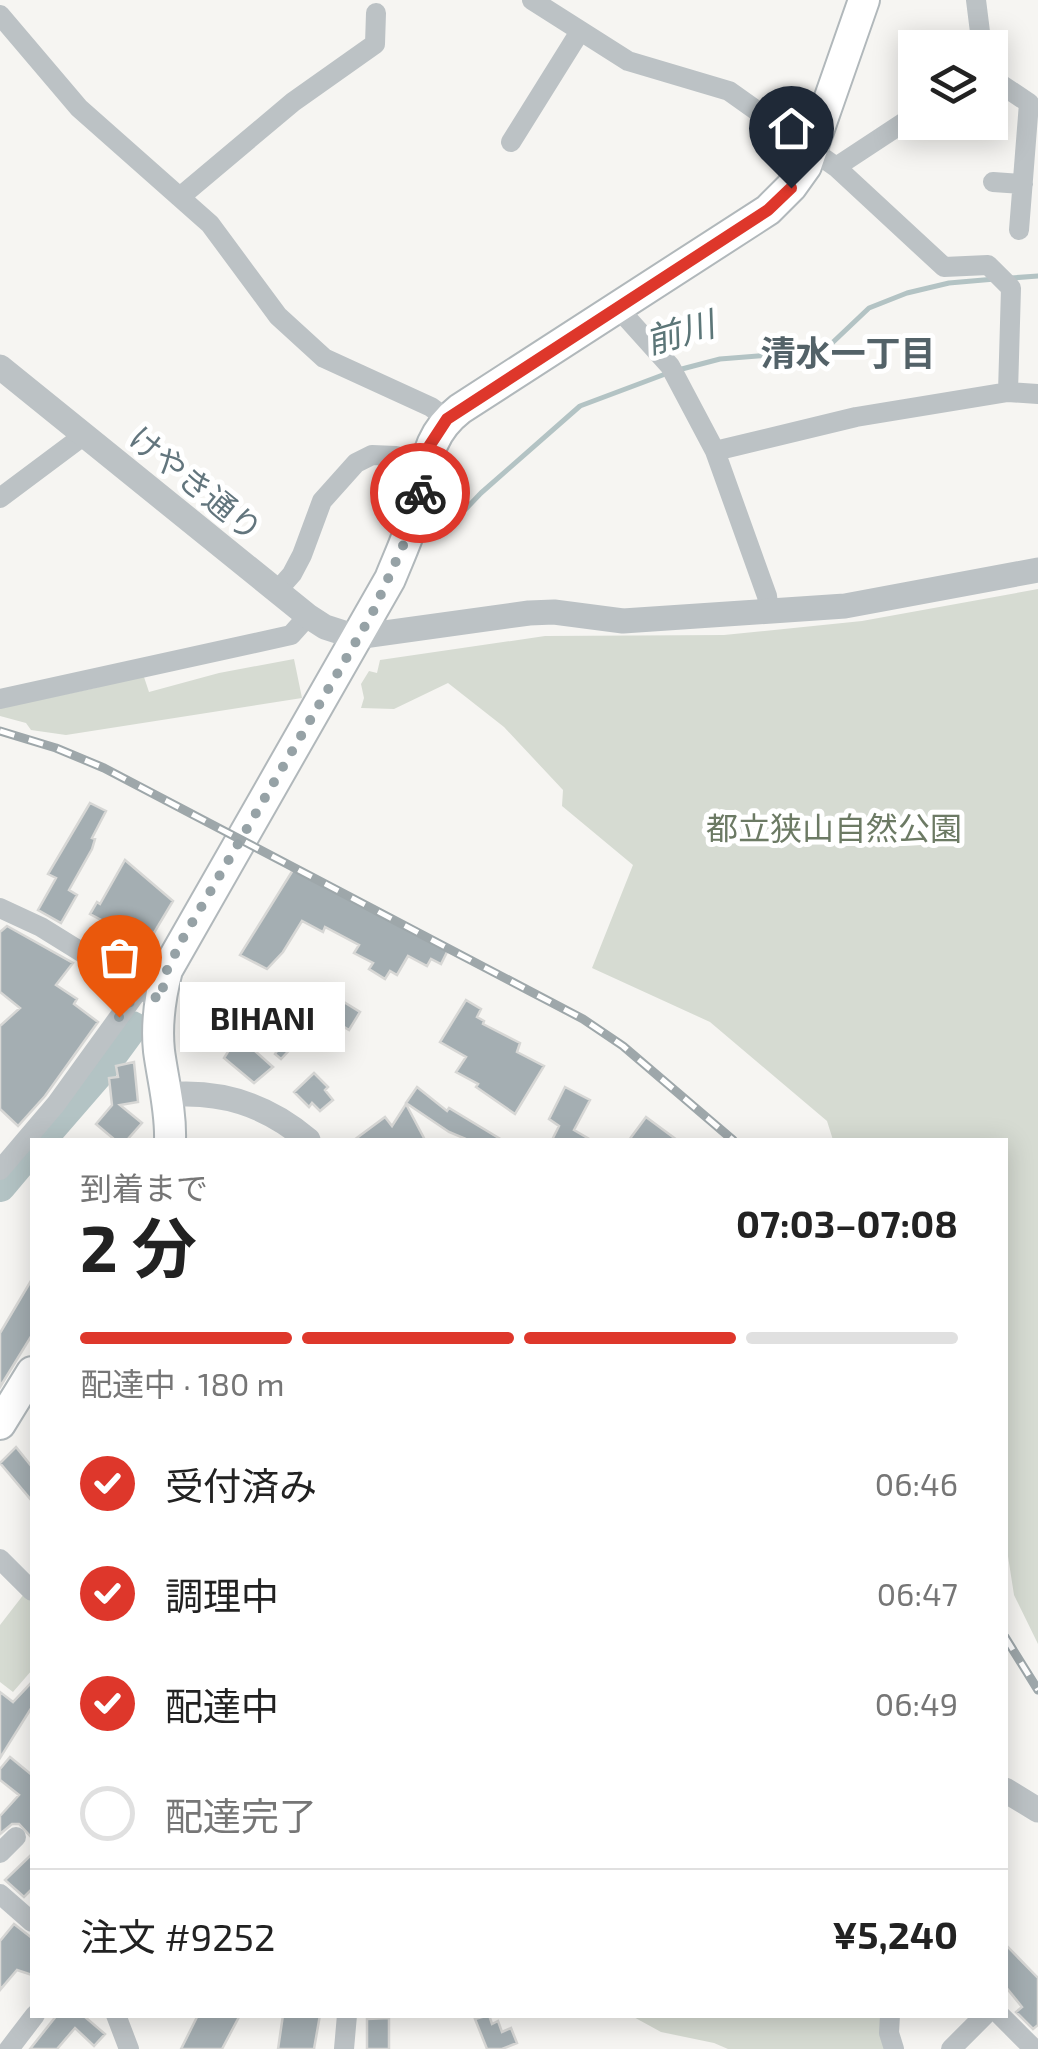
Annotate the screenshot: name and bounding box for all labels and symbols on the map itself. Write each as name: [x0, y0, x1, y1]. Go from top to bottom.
pin: [749, 86, 834, 189]
water label: 前川: [640, 300, 723, 361]
district label: 清水一丁目: [760, 331, 936, 373]
street label: けやき通り: [122, 417, 270, 548]
courier: [370, 443, 470, 543]
park label: 都立狭山自然公園: [706, 808, 962, 846]
pin: [77, 915, 162, 1018]
callout: BIHANI: [179, 982, 344, 1052]

